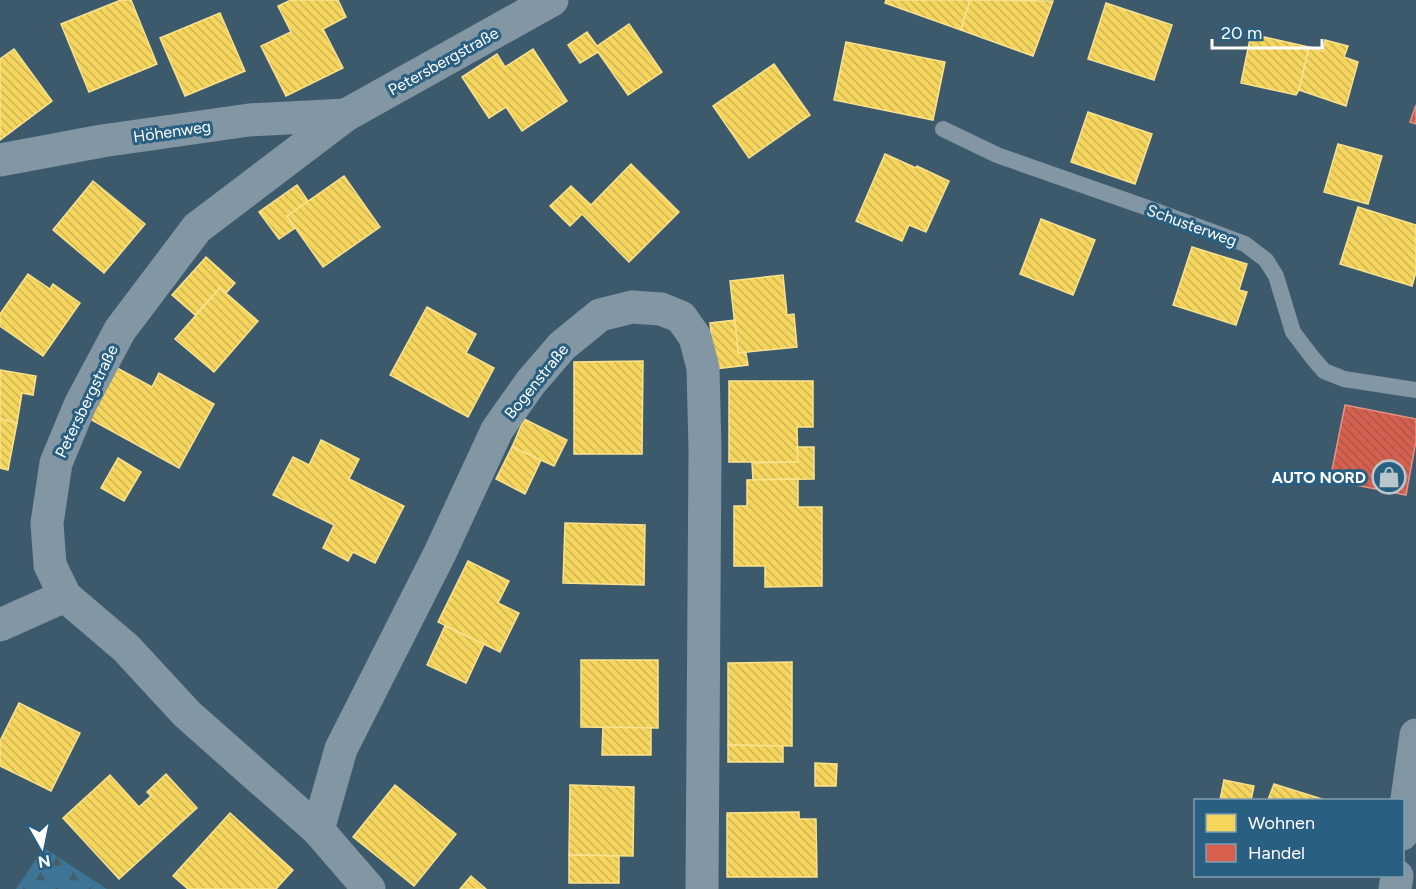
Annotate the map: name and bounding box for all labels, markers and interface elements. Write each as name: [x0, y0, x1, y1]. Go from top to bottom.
scale bar: [1212, 12, 1322, 50]
text: 20 m: [1221, 22, 1262, 44]
street label: Petersbergstraße: [385, 23, 502, 100]
street label: Höhenweg: [132, 117, 212, 146]
street label: Schusterweg: [1144, 200, 1239, 251]
street label: Bogenstraße: [500, 340, 573, 423]
street label: Petersbergstraße: [51, 341, 122, 461]
shop icon: AUTO NORD: [1371, 459, 1407, 495]
place label: AUTO NORD: [1271, 468, 1366, 487]
legend: [1194, 799, 1404, 877]
text: Wohnen: [1248, 812, 1315, 834]
north arrow: [12, 817, 72, 877]
text: Handel: [1248, 842, 1305, 864]
text: N: [37, 851, 52, 872]

